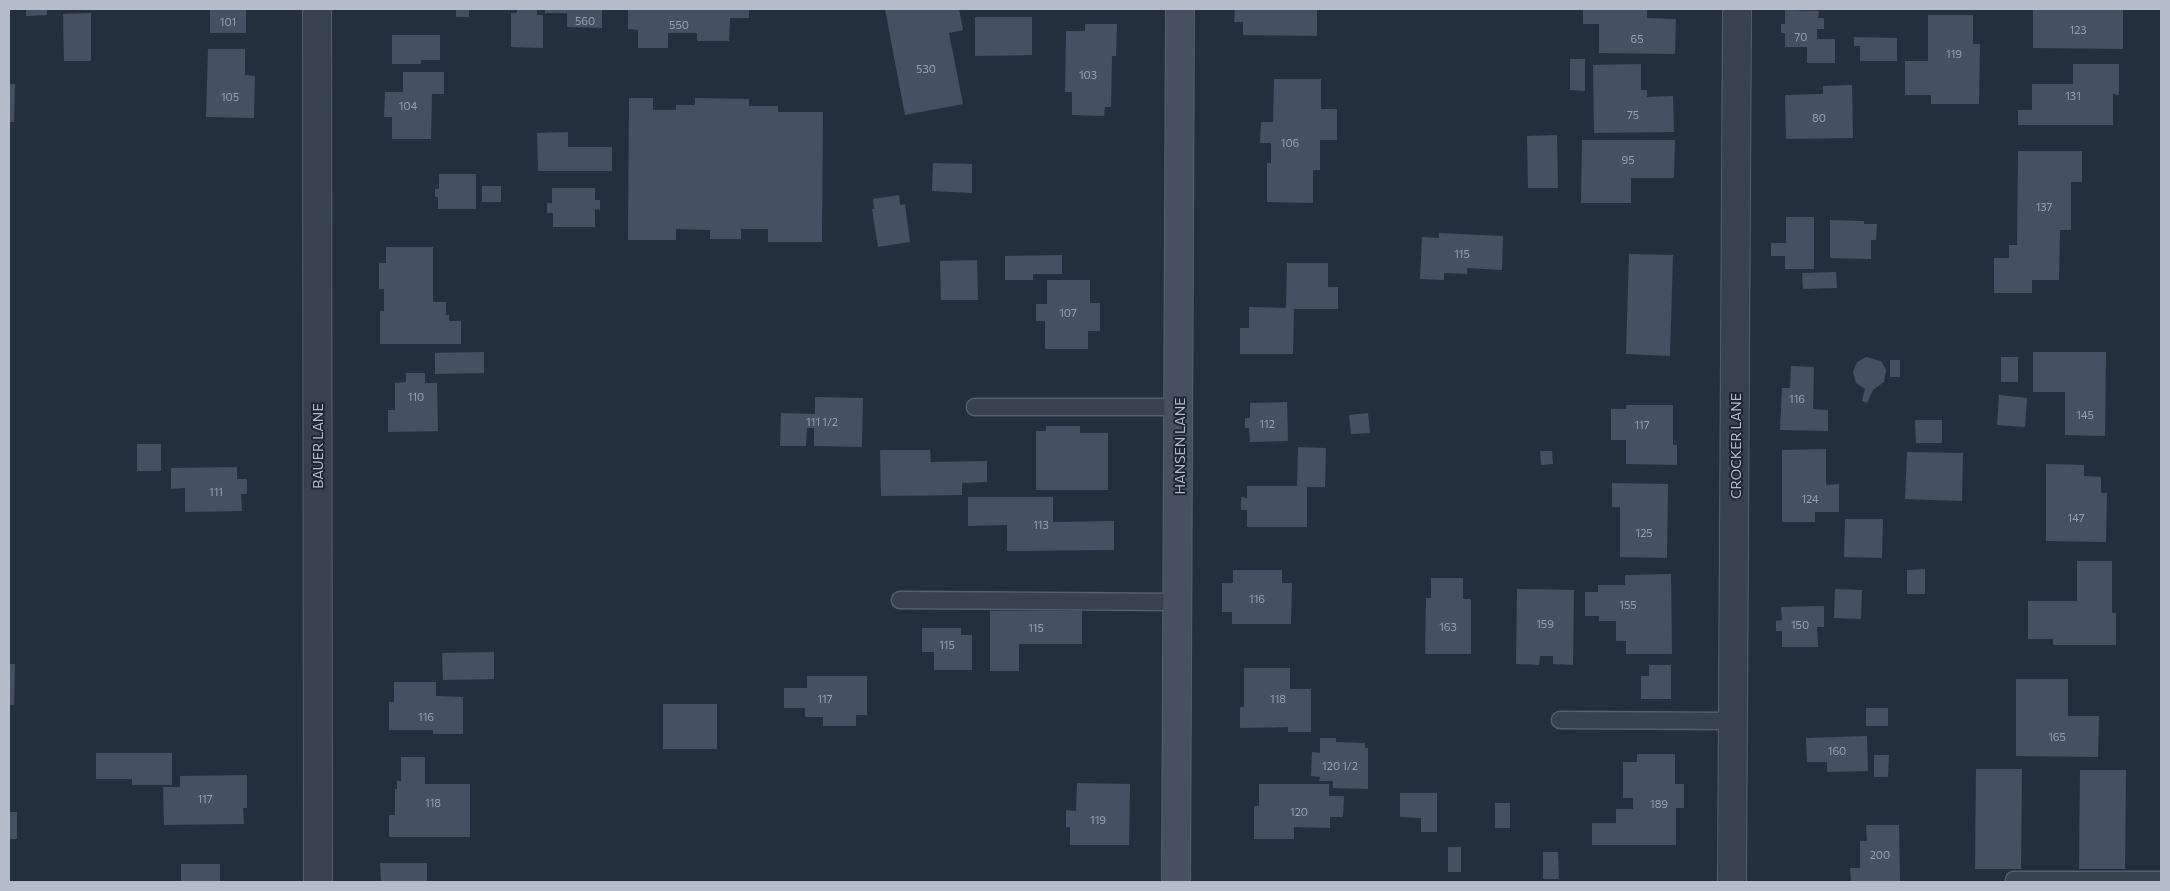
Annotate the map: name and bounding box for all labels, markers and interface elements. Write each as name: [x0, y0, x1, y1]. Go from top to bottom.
house number: 560: [575, 14, 595, 27]
house number: 101: [220, 15, 236, 28]
house number: 550: [669, 18, 689, 31]
house number: 123: [2069, 23, 2087, 36]
house number: 70: [1795, 30, 1807, 43]
house number: 65: [1631, 32, 1644, 45]
house number: 119: [1946, 47, 1962, 60]
house number: 530: [916, 62, 936, 75]
house number: 103: [1079, 68, 1097, 81]
house number: 131: [2065, 89, 2081, 102]
house number: 105: [221, 90, 239, 103]
house number: 104: [399, 99, 418, 112]
house number: 75: [1627, 108, 1639, 121]
house number: 80: [1812, 111, 1826, 124]
house number: 106: [1281, 136, 1300, 149]
house number: 95: [1622, 153, 1635, 166]
house number: 137: [2036, 200, 2053, 213]
house number: 115: [1454, 247, 1470, 260]
house number: 107: [1059, 306, 1077, 319]
house number: 110: [408, 390, 424, 403]
house number: 116: [1789, 392, 1805, 405]
street label: CROCKER LANE: [1727, 393, 1744, 499]
street label: HANSEN LANE: [1171, 397, 1188, 495]
street label: BAUER LANE: [309, 403, 326, 489]
house number: 145: [2076, 408, 2094, 421]
house number: 111 1/2: [806, 415, 838, 428]
house number: 112: [1259, 417, 1275, 430]
house number: 117: [1634, 418, 1650, 431]
house number: 111: [209, 485, 223, 498]
house number: 124: [1801, 492, 1819, 505]
house number: 147: [2068, 511, 2085, 524]
house number: 113: [1033, 518, 1049, 531]
house number: 125: [1635, 526, 1653, 539]
house number: 116: [1249, 592, 1265, 605]
house number: 155: [1619, 598, 1637, 611]
house number: 159: [1536, 617, 1554, 630]
house number: 150: [1791, 618, 1809, 631]
house number: 163: [1439, 620, 1457, 633]
house number: 115: [1028, 621, 1044, 634]
house number: 115: [939, 638, 955, 651]
house number: 117: [817, 692, 833, 705]
house number: 118: [1270, 692, 1286, 705]
house number: 116: [418, 710, 434, 723]
house number: 165: [2048, 730, 2066, 743]
house number: 160: [1828, 744, 1846, 757]
house number: 120 1/2: [1322, 759, 1358, 772]
house number: 117: [197, 792, 213, 805]
house number: 118: [425, 796, 441, 809]
house number: 189: [1650, 797, 1668, 810]
house number: 120: [1290, 805, 1308, 818]
house number: 119: [1090, 813, 1106, 826]
house number: 200: [1870, 848, 1890, 861]

